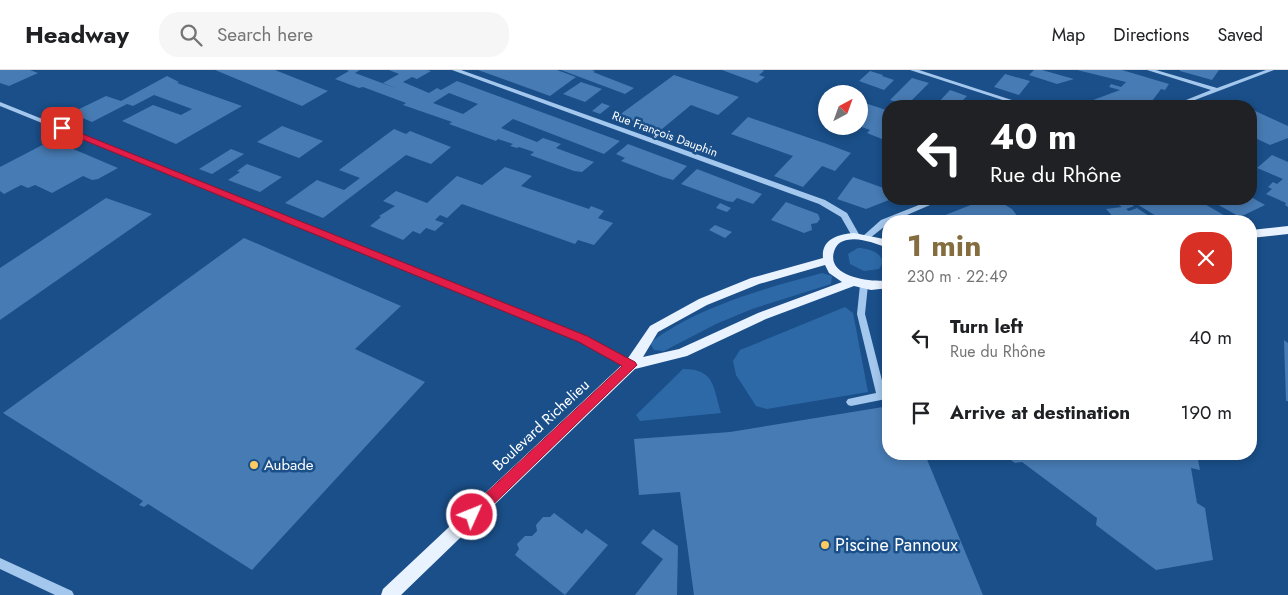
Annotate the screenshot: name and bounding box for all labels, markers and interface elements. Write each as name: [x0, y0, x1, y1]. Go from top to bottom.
search box: [159, 12, 509, 57]
text: Headway: [25, 17, 129, 52]
icon: search: [177, 21, 205, 49]
text: Search here: [217, 21, 313, 48]
text: Map: [1052, 22, 1085, 48]
text: Directions: [1113, 22, 1189, 48]
text: Saved: [1217, 22, 1263, 48]
north arrow: [818, 85, 868, 135]
map controls: [818, 85, 868, 135]
street label: Rue François Dauphin: [610, 106, 720, 162]
pin: [41, 107, 83, 149]
text: 40 m: [990, 112, 1077, 162]
icon: arrive: [48, 114, 76, 142]
icon: left: [907, 120, 972, 185]
text: Rue du Rhône: [990, 158, 1121, 190]
text: 1 min: [907, 224, 981, 267]
button: close: [1180, 232, 1232, 284]
text: 230 m · 22:49: [907, 265, 1008, 288]
text: Turn left: [950, 313, 1023, 340]
icon: left: [907, 324, 935, 352]
text: 40 m: [1189, 324, 1232, 351]
text: Rue du Rhône: [950, 340, 1045, 363]
street label: Boulevard Richelieu: [488, 374, 594, 476]
icon: arrive: [907, 399, 935, 427]
text: Arrive at destination: [950, 399, 1130, 426]
text: 190 m: [1181, 399, 1232, 426]
place label: Aubade: [264, 454, 314, 476]
marker: Aubade: [248, 459, 260, 471]
position arrow: [445, 488, 497, 540]
place label: Piscine Pannoux: [835, 532, 958, 558]
marker: Piscine Pannoux: [819, 539, 831, 551]

